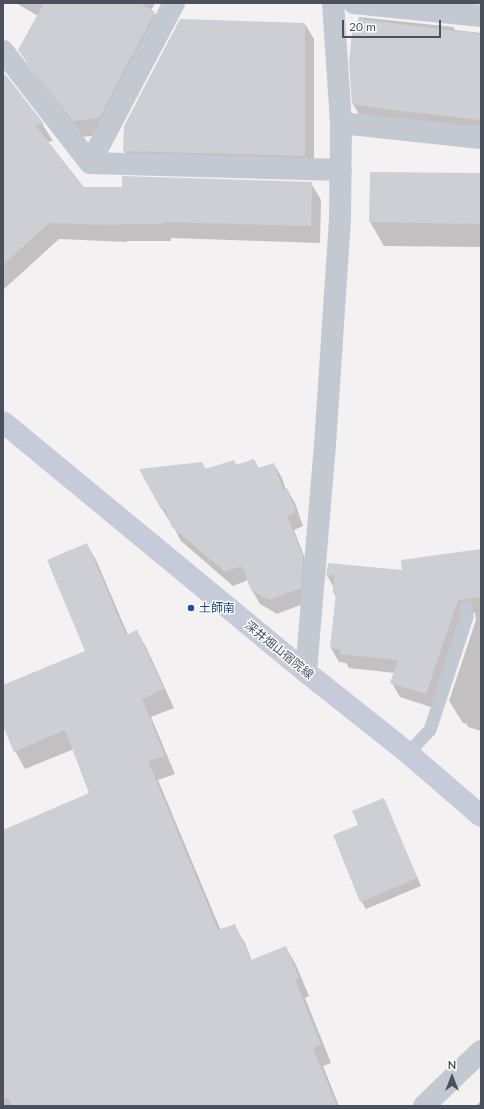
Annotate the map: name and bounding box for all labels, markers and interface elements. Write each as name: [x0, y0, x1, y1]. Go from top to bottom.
scale bar: [344, 12, 443, 38]
text: 20 m: [349, 19, 376, 34]
place label: 土師南: [199, 601, 235, 615]
marker: 土師南: [186, 603, 196, 613]
street label: 深井畑山宿院線: [242, 618, 316, 682]
north arrow: [432, 1057, 472, 1097]
text: N: [448, 1058, 456, 1071]

